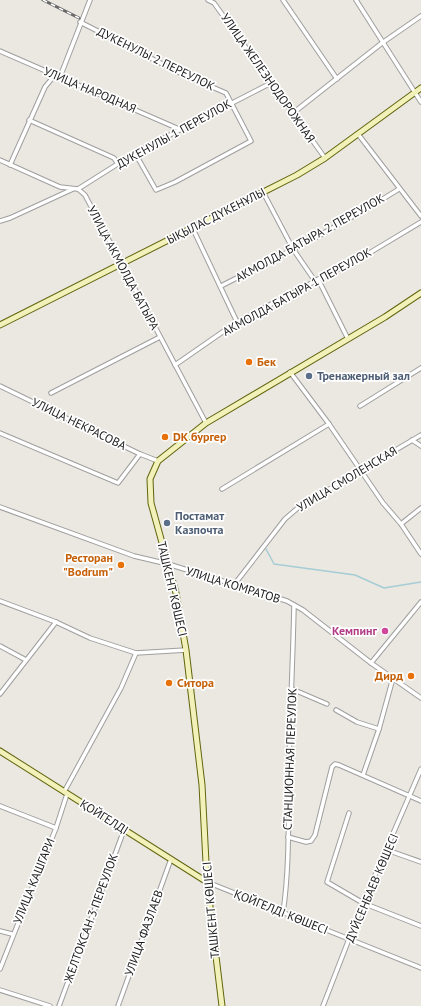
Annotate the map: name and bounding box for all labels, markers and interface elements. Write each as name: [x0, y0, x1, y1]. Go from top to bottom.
street label: УЛИЦА ЖЕЛЕЗНОДОРОЖНАЯ: [218, 10, 319, 145]
street label: ДУКЕНУЛЫ 2 ПЕРЕУЛОК: [95, 24, 217, 94]
street label: УЛИЦА НАРОДНАЯ: [42, 63, 139, 116]
street label: ДУКЕНУЛЫ 1 ПЕРЕУЛОК: [114, 96, 234, 171]
street label: ЫҚЫЛАС ДҮКЕНҰЛЫ: [164, 184, 268, 247]
street label: АКМОЛДА БАТЫРА 2 ПЕРЕУЛОК: [233, 190, 387, 285]
street label: УЛИЦА АКМОЛДА БАТЫРА: [84, 203, 163, 332]
street label: АКМОЛДА БАТЫРА 1 ПЕРЕУЛОК: [220, 244, 374, 339]
place label: Бек: [257, 354, 276, 369]
marker: Бек: [244, 357, 254, 367]
place label: Тренажерный зал: [317, 368, 410, 383]
marker: Тренажерный зал: [304, 371, 314, 381]
street label: УЛИЦА НЕКРАСОВА: [30, 394, 129, 453]
place label: DK бургер: [173, 429, 227, 444]
marker: DK бургер: [160, 432, 170, 442]
street label: УЛИЦА СМОЛЕНСКАЯ: [294, 443, 400, 514]
place label: Постамат Казпочта: [175, 508, 224, 537]
marker: Постамат Казпочта: [162, 518, 172, 528]
street label: ТАШКЕНТ КӨШЕСІ: [154, 540, 191, 638]
place label: Ресторан "Bodrum": [63, 550, 113, 579]
marker: Ресторан "Bodrum": [116, 560, 126, 570]
street label: УЛИЦА КОМРАТОВ: [184, 563, 282, 606]
place label: Кемпинг: [332, 623, 377, 638]
marker: Кемпинг: [380, 626, 390, 636]
place label: Дирд: [375, 668, 403, 683]
marker: Дирд: [406, 671, 416, 681]
place label: Ситора: [177, 675, 214, 690]
marker: Ситора: [164, 678, 174, 688]
street label: СТАНЦИОННАЯ ПЕРЕУЛОК: [280, 688, 299, 830]
street label: ҚОЙГЕЛДІ: [77, 796, 131, 837]
street label: ДҮЙСЕНБАЕВ КӨШЕСІ: [342, 831, 401, 944]
street label: УЛИЦА КАШГАРИ: [10, 836, 58, 926]
street label: ЖЕЛТОКСАН 3 ПЕРЕУЛОК: [60, 851, 121, 985]
street label: ТАШКЕНТ КӨШЕСІ: [199, 861, 222, 959]
street label: ҚОЙГЕЛДІ КӨШЕСІ: [232, 886, 330, 937]
street label: УЛИЦА ФАЗЛАЕВ: [121, 888, 166, 978]

